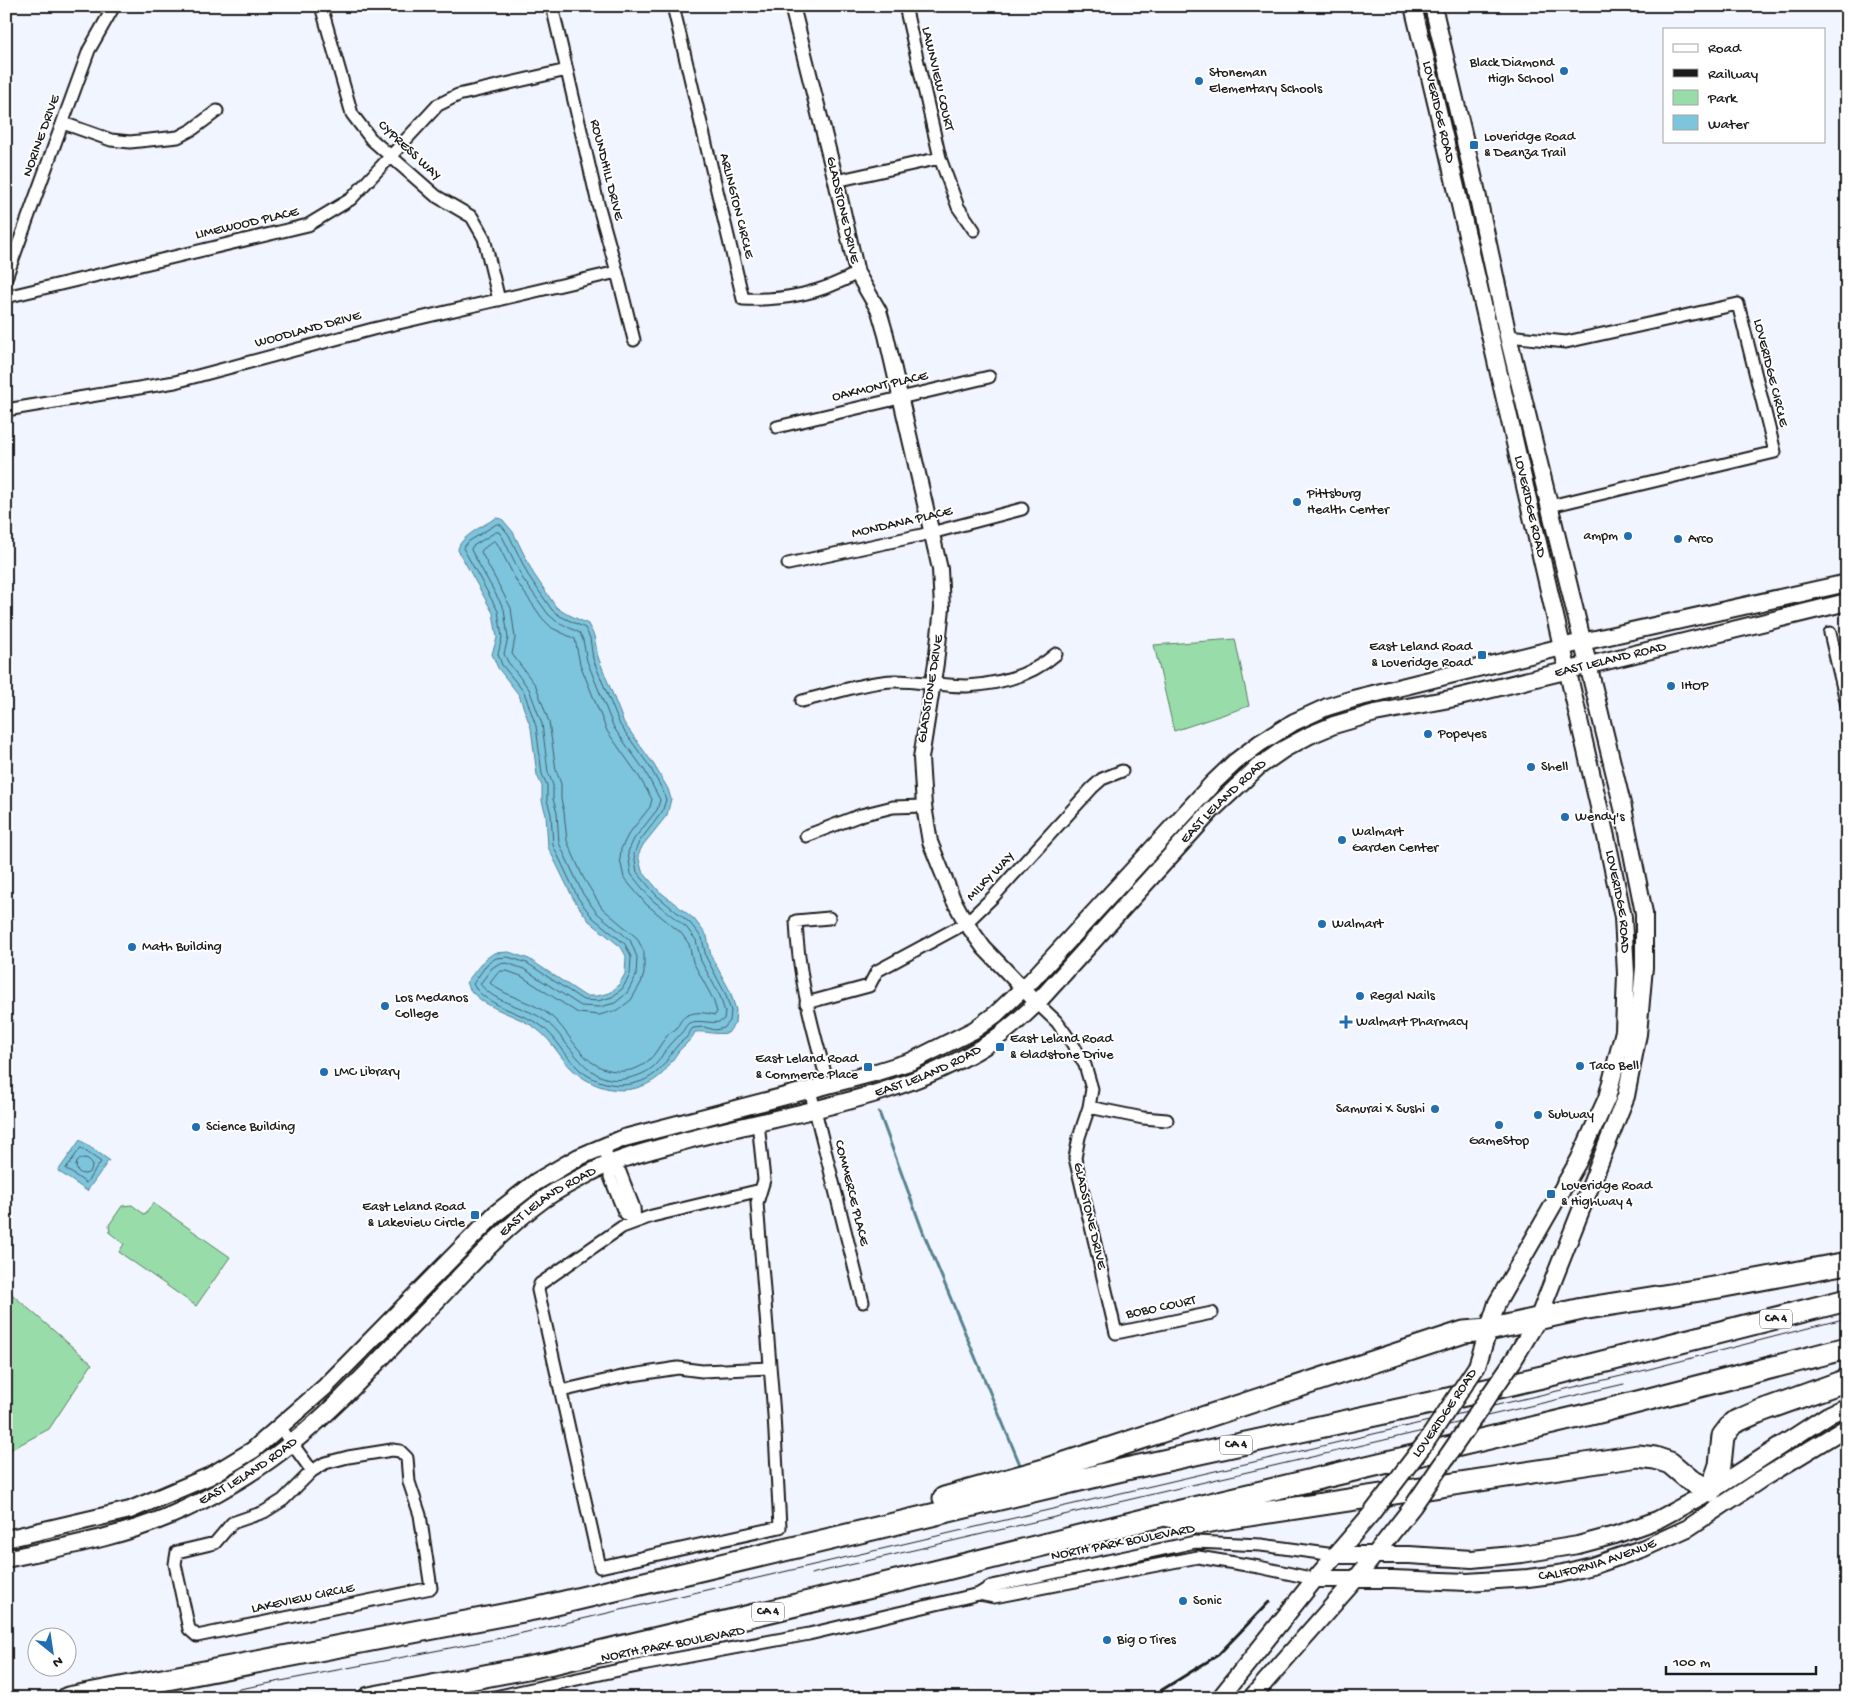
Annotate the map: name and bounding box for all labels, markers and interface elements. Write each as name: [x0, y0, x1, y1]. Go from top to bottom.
street label: LAWNVIEW COURT: [917, 25, 957, 133]
legend: [1663, 28, 1826, 142]
text: Road: [1708, 40, 1742, 58]
place label: Black Diamond High School: [1469, 55, 1556, 88]
street label: LOVERIDGE ROAD: [1418, 59, 1459, 165]
place label: Stoneman Elementary Schools: [1209, 65, 1323, 98]
marker: Black Diamond High School: [1558, 65, 1570, 77]
text: Railway: [1708, 66, 1759, 84]
marker: Stoneman Elementary Schools: [1193, 75, 1205, 87]
text: Park: [1707, 90, 1738, 108]
street label: NORINE DRIVE: [19, 92, 65, 179]
text: Water: [1708, 116, 1750, 134]
street label: CYPRESS WAY: [374, 117, 444, 185]
street label: ROUNDHILL DRIVE: [585, 118, 627, 223]
place label: Loveridge Road & Deanza Trail: [1484, 129, 1577, 162]
marker: Loveridge Road & Deanza Trail: [1468, 139, 1480, 151]
street label: ARLINGTON CIRCLE: [715, 152, 758, 262]
street label: GLADSTONE DRIVE: [821, 155, 863, 266]
street label: LIMEWOOD PLACE: [194, 204, 302, 244]
street label: WOODLAND DRIVE: [253, 307, 364, 352]
street label: LOVERIDGE CIRCLE: [1748, 317, 1792, 430]
street label: OAKMONT PLACE: [830, 367, 931, 406]
street label: LOVERIDGE ROAD: [1510, 454, 1550, 560]
place label: Pittsburg Health Center: [1306, 486, 1390, 519]
marker: Pittsburg Health Center: [1291, 496, 1303, 508]
street label: MONDANA PLACE: [850, 503, 955, 543]
place label: ampm: [1583, 528, 1618, 545]
marker: ampm: [1622, 530, 1634, 542]
place label: Arco: [1688, 531, 1713, 548]
marker: Arco: [1672, 533, 1684, 545]
street label: GLADSTONE DRIVE: [914, 633, 948, 744]
street label: EAST LELAND ROAD: [1553, 638, 1669, 682]
place label: East Leland Road & Loveridge Road: [1369, 639, 1474, 672]
marker: East Leland Road & Loveridge Road: [1476, 649, 1488, 661]
place label: IHOP: [1681, 678, 1709, 695]
marker: IHOP: [1665, 680, 1677, 692]
place label: Popeyes: [1437, 726, 1487, 743]
marker: Popeyes: [1422, 728, 1434, 740]
street label: EAST LELAND ROAD: [1177, 755, 1270, 847]
place label: Shell: [1541, 759, 1568, 776]
marker: Shell: [1525, 761, 1537, 773]
place label: Wendy's: [1575, 809, 1625, 826]
marker: Wendy's: [1559, 811, 1571, 823]
place label: Walmart Garden Center: [1352, 824, 1439, 857]
marker: Walmart Garden Center: [1336, 834, 1348, 846]
street label: MILKY WAY: [963, 849, 1019, 905]
street label: LOVERIDGE ROAD: [1601, 849, 1633, 954]
place label: Walmart: [1332, 916, 1384, 933]
marker: Walmart: [1316, 918, 1328, 930]
place label: Math Building: [142, 939, 222, 956]
marker: Math Building: [126, 941, 138, 953]
place label: Regal Nails: [1370, 988, 1436, 1005]
place label: Los Medanos College: [395, 990, 469, 1023]
marker: Regal Nails: [1354, 990, 1366, 1002]
marker: Los Medanos College: [379, 1000, 391, 1012]
place label: Walmart Pharmacy: [1356, 1014, 1468, 1031]
marker: Walmart Pharmacy: [1340, 1016, 1352, 1028]
place label: East Leland Road & Gladstone Drive: [1010, 1031, 1114, 1064]
street label: EAST LELAND ROAD: [873, 1041, 985, 1101]
marker: East Leland Road & Gladstone Drive: [994, 1041, 1006, 1053]
place label: East Leland Road & Commerce Place: [755, 1051, 860, 1084]
place label: Taco Bell: [1589, 1058, 1639, 1075]
marker: Taco Bell: [1574, 1060, 1586, 1072]
marker: East Leland Road & Commerce Place: [862, 1061, 874, 1073]
place label: LMC Library: [334, 1064, 400, 1081]
marker: LMC Library: [318, 1066, 330, 1078]
place label: Samurai X Sushi: [1336, 1101, 1425, 1118]
marker: Samurai X Sushi: [1429, 1103, 1441, 1115]
place label: Subway: [1548, 1107, 1594, 1124]
marker: Subway: [1532, 1109, 1544, 1121]
place label: Science Building: [206, 1119, 295, 1136]
marker: GameStop: [1493, 1119, 1505, 1131]
marker: Science Building: [190, 1121, 202, 1133]
place label: GameStop: [1469, 1133, 1529, 1150]
street label: COMMERCE PLACE: [830, 1138, 873, 1249]
street label: GLADSTONE DRIVE: [1068, 1161, 1110, 1272]
street label: EAST LELAND ROAD: [496, 1162, 600, 1241]
place label: Loveridge Road & Highway 4: [1561, 1178, 1654, 1211]
marker: Loveridge Road & Highway 4: [1545, 1188, 1557, 1200]
place label: East Leland Road & Lakeview Circle: [362, 1199, 467, 1232]
marker: East Leland Road & Lakeview Circle: [469, 1209, 481, 1221]
street label: BOBO COURT: [1123, 1292, 1198, 1324]
road number: CA 4: [1760, 1310, 1792, 1328]
street label: LOVERIDGE ROAD: [1409, 1365, 1482, 1461]
street label: EAST LELAND ROAD: [196, 1433, 302, 1509]
road number: CA 4: [1220, 1436, 1252, 1454]
street label: NORTH PARK BOULEVARD: [1050, 1521, 1197, 1565]
street label: CALIFORNIA AVENUE: [1538, 1534, 1660, 1585]
street label: LAKEVIEW CIRCLE: [250, 1580, 357, 1618]
place label: Sonic: [1193, 1593, 1222, 1610]
marker: Sonic: [1177, 1595, 1189, 1607]
road number: CA 4: [752, 1602, 784, 1621]
street label: NORTH PARK BOULEVARD: [600, 1623, 747, 1667]
north arrow: [28, 1626, 78, 1676]
place label: Big O Tires: [1116, 1632, 1177, 1649]
marker: Big O Tires: [1101, 1634, 1113, 1646]
scale bar: [1666, 1644, 1816, 1676]
text: N: [49, 1651, 65, 1671]
text: 100 m: [1672, 1654, 1711, 1672]

